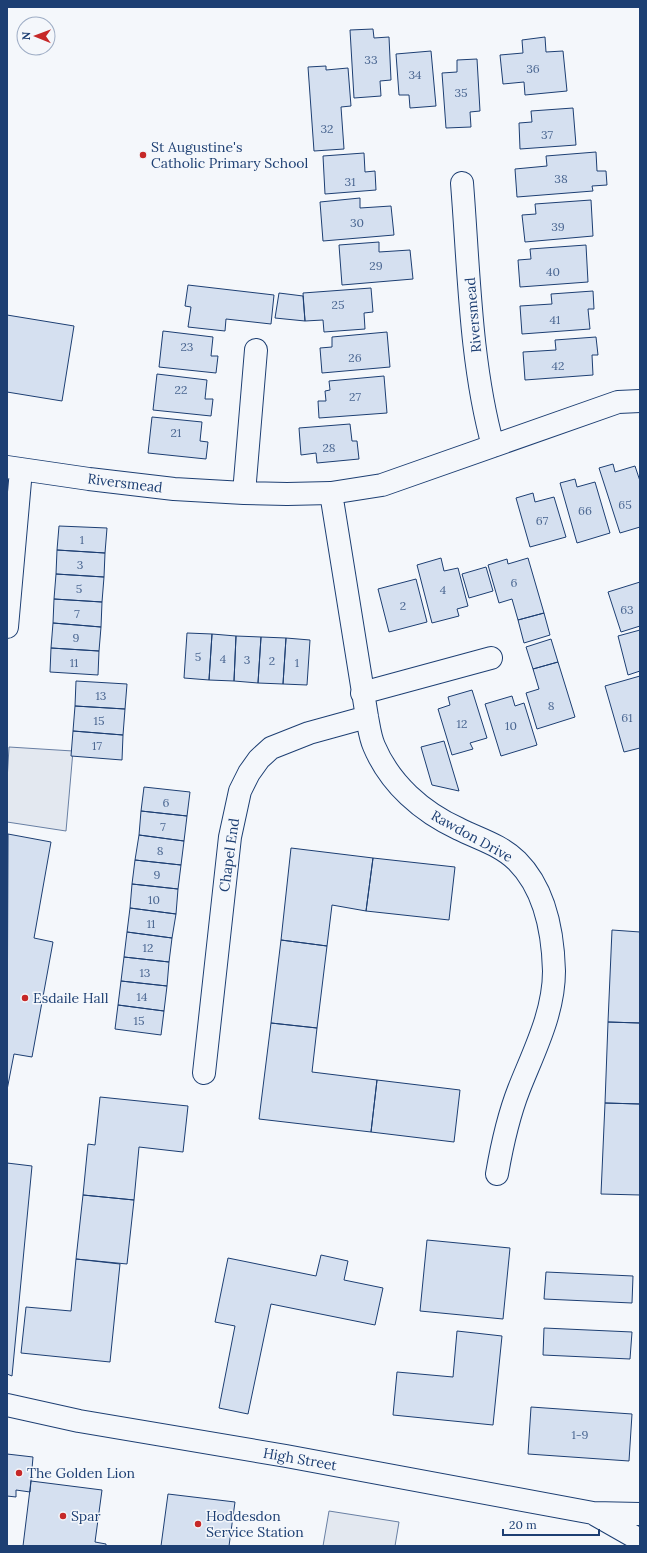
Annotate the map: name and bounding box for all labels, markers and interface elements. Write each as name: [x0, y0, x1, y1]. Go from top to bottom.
north arrow: [16, 16, 56, 56]
text: N: [19, 31, 33, 40]
house number: 33: [364, 52, 378, 67]
house number: 36: [526, 61, 540, 76]
house number: 34: [408, 67, 422, 82]
house number: 35: [454, 85, 468, 100]
house number: 32: [320, 121, 334, 136]
house number: 37: [541, 127, 553, 142]
place label: St Augustine's Catholic Primary School: [151, 138, 309, 172]
marker: St Augustine's Catholic Primary School: [138, 150, 148, 160]
house number: 38: [554, 171, 568, 186]
house number: 31: [344, 174, 356, 189]
house number: 30: [350, 215, 364, 230]
house number: 39: [551, 219, 565, 234]
house number: 29: [369, 258, 383, 273]
house number: 40: [546, 264, 560, 279]
street label: Riversmead: [461, 277, 485, 353]
house number: 25: [332, 297, 344, 312]
house number: 41: [550, 312, 560, 327]
house number: 23: [181, 339, 194, 354]
house number: 26: [348, 350, 362, 365]
house number: 42: [552, 358, 564, 373]
house number: 22: [175, 382, 187, 397]
house number: 27: [349, 389, 361, 404]
house number: 21: [171, 425, 181, 440]
house number: 28: [322, 440, 336, 455]
street label: Riversmead: [86, 469, 164, 497]
house number: 65: [618, 497, 632, 512]
house number: 66: [578, 503, 592, 518]
house number: 67: [536, 513, 549, 528]
house number: 1: [80, 532, 84, 547]
house number: 3: [77, 557, 84, 572]
house number: 6: [511, 575, 518, 590]
house number: 5: [76, 581, 82, 596]
house number: 4: [440, 582, 447, 597]
house number: 2: [400, 598, 406, 613]
house number: 63: [620, 602, 634, 617]
house number: 7: [74, 606, 80, 621]
house number: 9: [73, 630, 80, 645]
house number: 5: [195, 649, 201, 664]
house number: 4: [220, 651, 227, 666]
house number: 3: [244, 652, 251, 667]
house number: 2: [269, 653, 275, 668]
house number: 11: [70, 655, 78, 670]
house number: 1: [295, 655, 299, 670]
house number: 13: [95, 688, 107, 703]
house number: 8: [548, 698, 555, 713]
house number: 61: [621, 710, 633, 725]
house number: 15: [94, 713, 104, 728]
house number: 12: [457, 716, 467, 731]
house number: 10: [505, 718, 517, 733]
house number: 17: [92, 738, 102, 753]
house number: 6: [163, 795, 170, 810]
street label: Rawdon Drive: [428, 806, 516, 866]
street label: Chapel End: [215, 817, 243, 893]
house number: 7: [160, 819, 166, 834]
house number: 8: [157, 843, 164, 858]
house number: 9: [154, 867, 161, 882]
house number: 10: [148, 892, 160, 907]
house number: 11: [147, 916, 155, 931]
house number: 12: [143, 940, 153, 955]
house number: 13: [139, 965, 151, 980]
place label: Esdaile Hall: [33, 989, 109, 1007]
house number: 14: [137, 989, 148, 1004]
marker: Esdaile Hall: [20, 993, 30, 1003]
house number: 15: [134, 1013, 144, 1028]
house number: 1-9: [571, 1427, 589, 1442]
street label: High Street: [262, 1444, 339, 1474]
place label: The Golden Lion: [27, 1464, 136, 1482]
marker: The Golden Lion: [14, 1468, 24, 1478]
place label: Spar: [71, 1507, 101, 1525]
place label: Hoddesdon Service Station: [206, 1507, 304, 1541]
marker: Spar: [58, 1511, 68, 1521]
scale bar: [503, 1511, 599, 1537]
text: 20 m: [509, 1517, 537, 1532]
marker: Hoddesdon Service Station: [193, 1519, 203, 1529]

